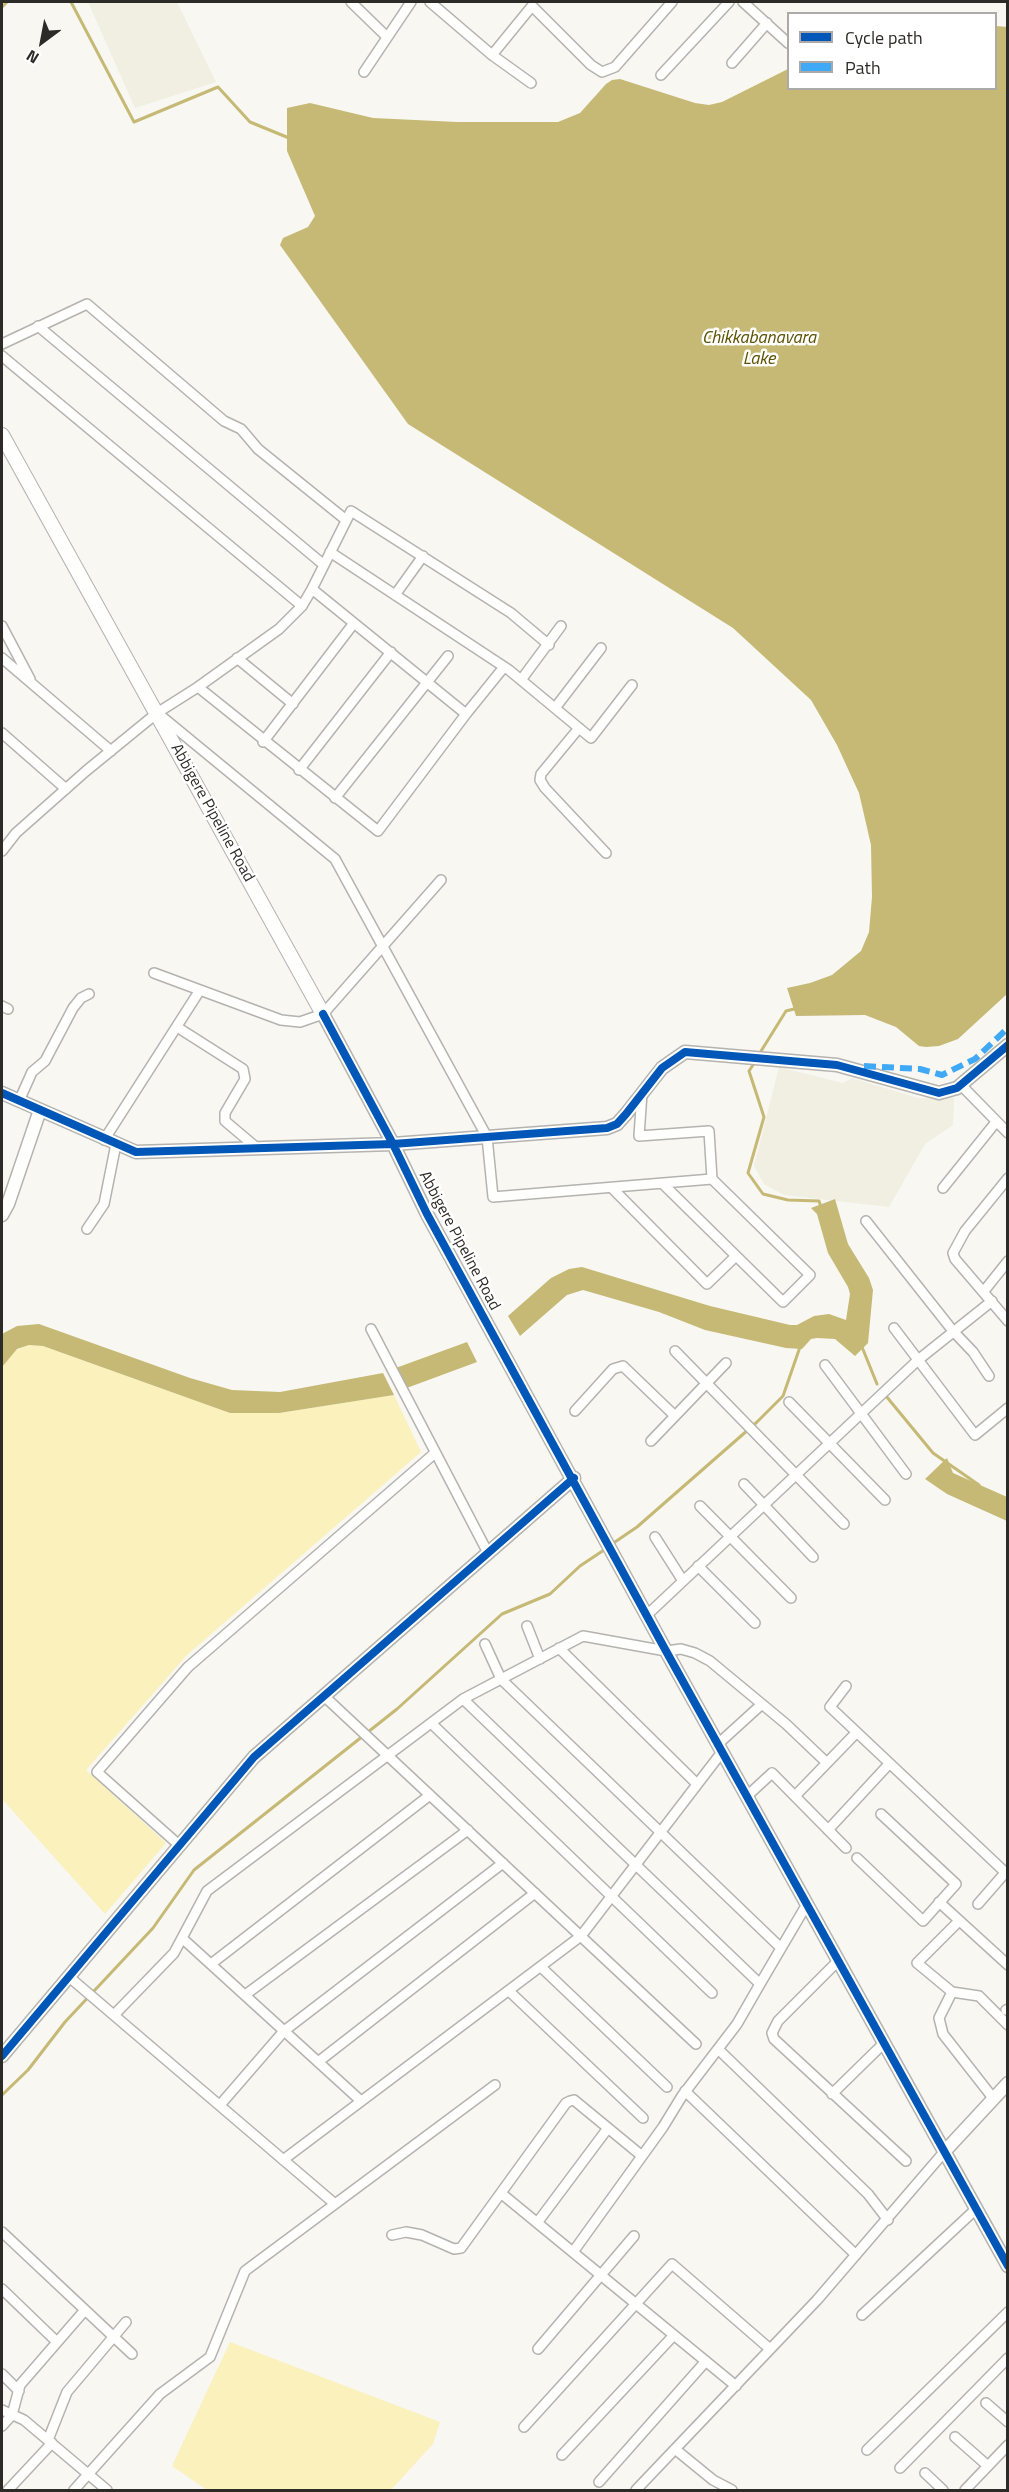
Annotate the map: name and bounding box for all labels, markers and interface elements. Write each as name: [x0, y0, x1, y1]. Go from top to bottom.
north arrow: [12, 12, 72, 72]
legend: [787, 12, 997, 90]
text: Cycle path: [845, 24, 923, 51]
text: N: [21, 44, 44, 70]
text: Path: [845, 54, 881, 81]
water label: Chikkabanavara Lake: [702, 328, 816, 370]
street label: Abbigere Pipeline Road: [166, 741, 258, 885]
street label: Abbigere Pipeline Road: [414, 1168, 504, 1314]

